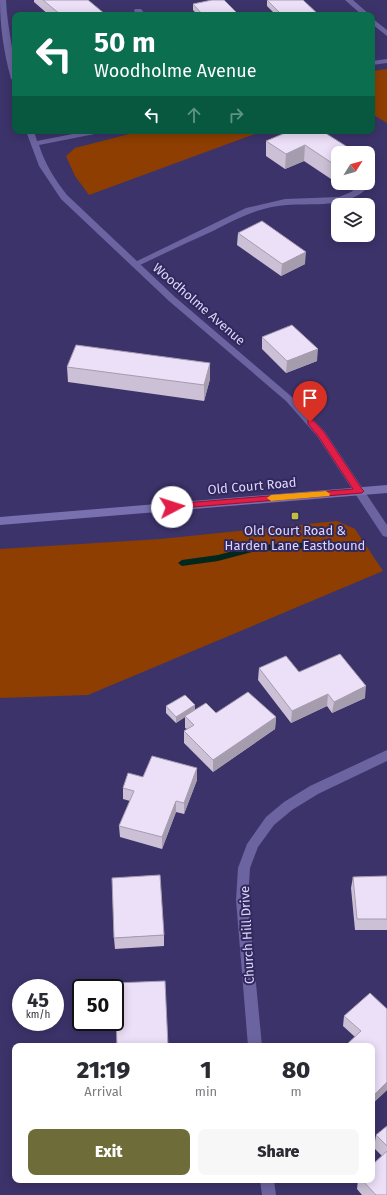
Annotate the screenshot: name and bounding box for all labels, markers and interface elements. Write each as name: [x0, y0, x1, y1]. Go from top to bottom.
text: 50 m: [94, 26, 156, 59]
icon: left: [28, 28, 80, 80]
text: Woodholme Avenue: [94, 60, 257, 82]
icon: left: [141, 104, 163, 126]
icon: ahead: [183, 104, 205, 126]
icon: right: [225, 104, 247, 126]
north arrow: [331, 146, 375, 190]
map controls: [331, 146, 375, 242]
button: layers: [331, 198, 375, 242]
street label: Woodholme Avenue: [150, 260, 248, 348]
pin: [293, 381, 327, 422]
icon: arrive: [299, 387, 321, 409]
street label: Old Court Road: [207, 475, 297, 497]
position arrow: [151, 486, 193, 528]
marker: Old Court Road & Harden Lane Eastbound: [290, 511, 300, 521]
place label: Old Court Road & Harden Lane Eastbound: [225, 523, 365, 553]
street label: Church Hill Drive: [237, 886, 257, 984]
speed limit sign: 50: [72, 979, 124, 1031]
text: 45: [27, 988, 49, 1012]
text: km/h: [26, 1009, 50, 1021]
text: 21:19: [77, 1056, 130, 1084]
text: 1: [200, 1056, 212, 1084]
text: 80: [282, 1056, 310, 1084]
text: Arrival: [84, 1084, 122, 1099]
text: min: [195, 1084, 217, 1099]
text: m: [291, 1084, 302, 1099]
button: Exit: [28, 1129, 190, 1175]
button: Share: [198, 1129, 359, 1175]

